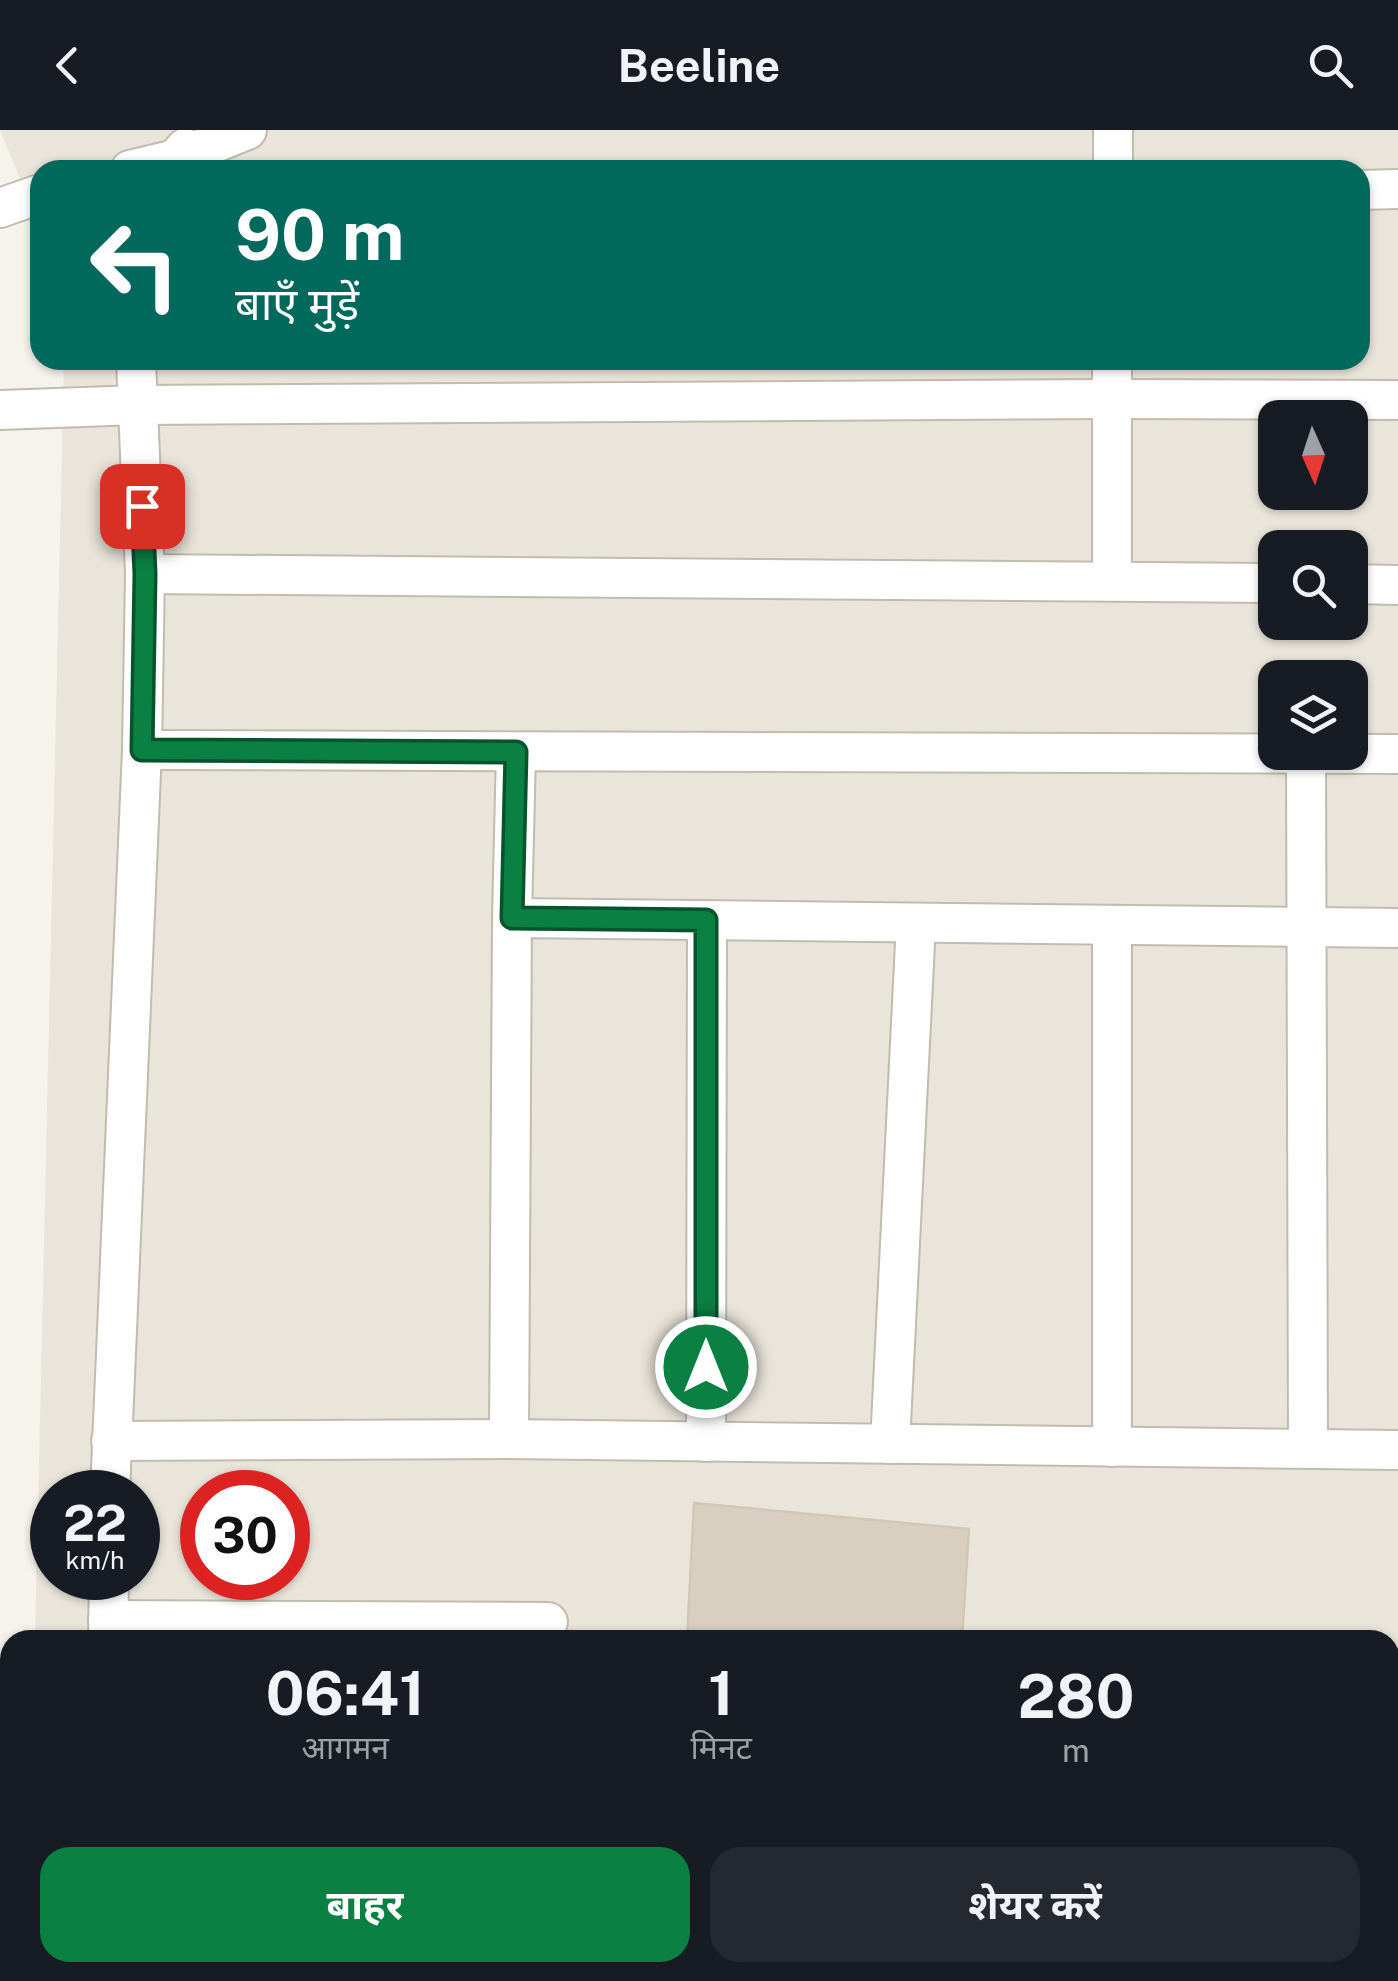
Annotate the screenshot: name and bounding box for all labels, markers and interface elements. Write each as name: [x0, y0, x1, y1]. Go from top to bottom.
icon: back: [40, 38, 95, 93]
icon: search: [1303, 38, 1358, 93]
text: Beeline: [618, 39, 780, 92]
text: 90 m: [235, 193, 405, 276]
icon: left: [70, 200, 200, 330]
text: बाएँ मुड़ें: [235, 277, 359, 330]
north arrow: [1258, 400, 1368, 510]
map controls: [1258, 400, 1368, 770]
pin: [100, 464, 185, 549]
icon: arrive: [115, 479, 170, 534]
button: search: [1258, 530, 1368, 640]
button: layers: [1258, 660, 1368, 770]
position arrow: [654, 1315, 758, 1419]
speed limit sign: 30: [180, 1470, 310, 1600]
text: 22: [63, 1493, 127, 1552]
text: km/h: [66, 1545, 124, 1575]
text: 06:41: [266, 1658, 425, 1729]
text: 1: [708, 1658, 734, 1729]
text: 280: [1017, 1661, 1134, 1732]
text: आगमन: [301, 1729, 389, 1766]
text: मिनट: [690, 1729, 752, 1766]
text: m: [1062, 1732, 1090, 1769]
button: बाहर: [40, 1847, 690, 1962]
button: शेयर करें: [710, 1847, 1360, 1962]

